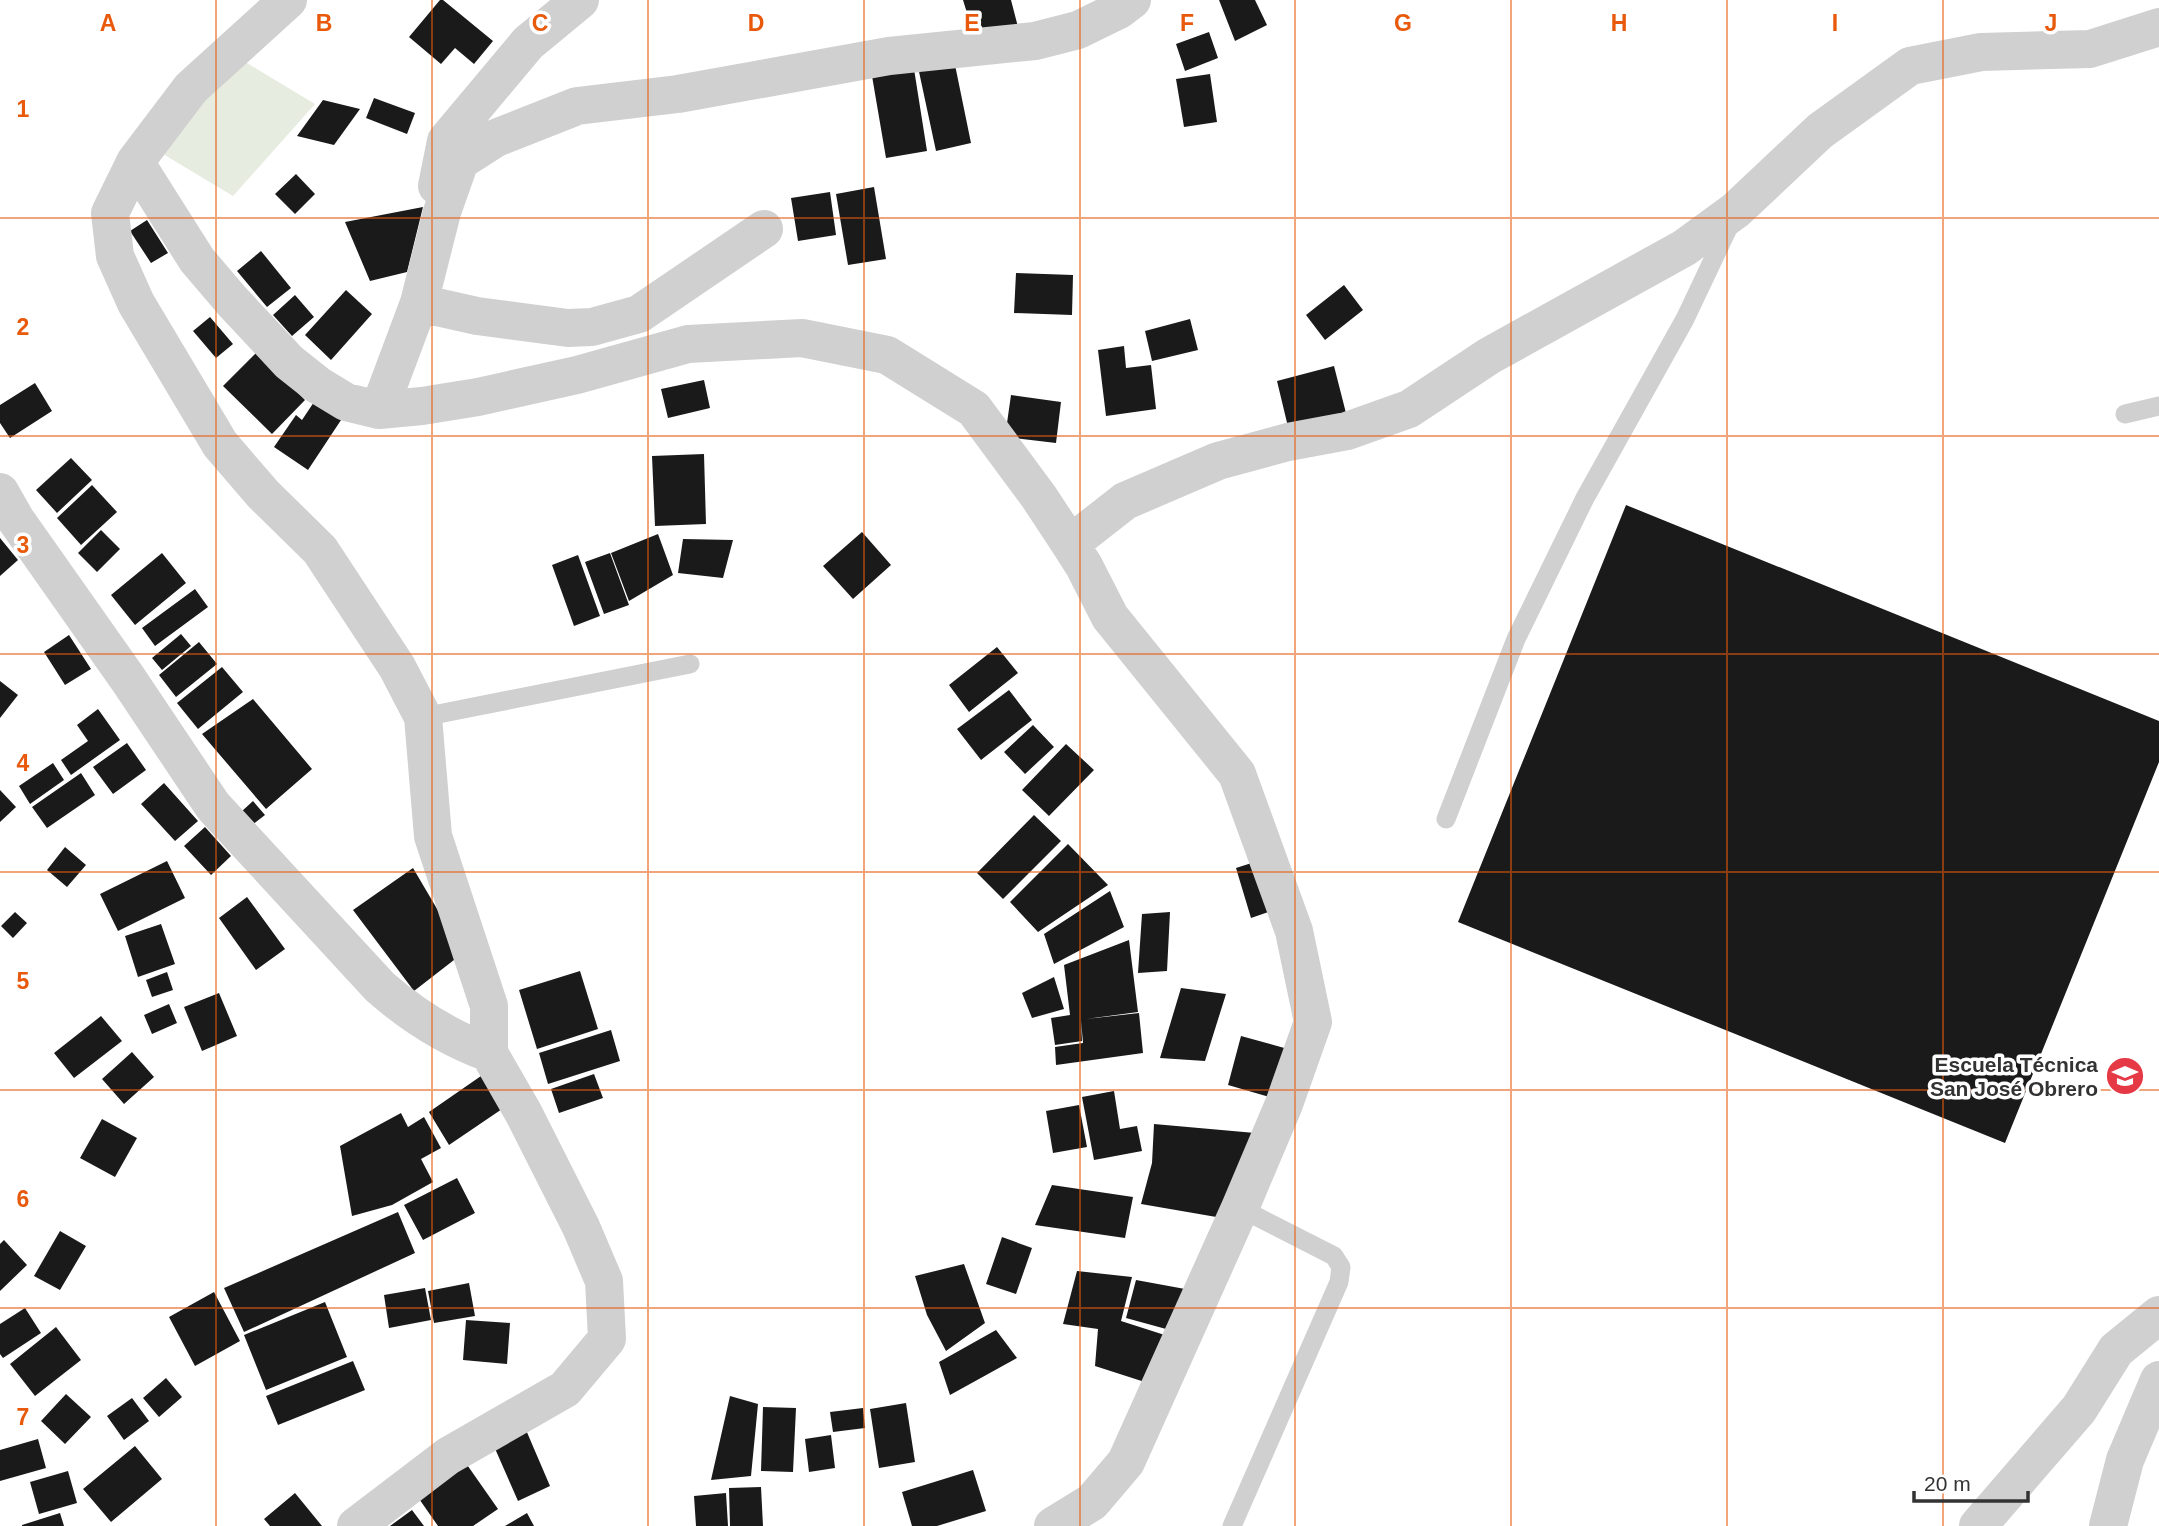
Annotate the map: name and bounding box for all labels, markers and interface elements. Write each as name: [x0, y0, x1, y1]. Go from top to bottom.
text: A: [100, 10, 116, 36]
text: B: [316, 10, 332, 36]
text: C: [532, 10, 548, 36]
text: D: [748, 10, 764, 36]
text: E: [964, 10, 980, 36]
text: F: [1180, 10, 1194, 36]
text: G: [1394, 10, 1412, 36]
text: H: [1611, 10, 1627, 36]
text: I: [1832, 10, 1838, 36]
text: J: [2045, 10, 2057, 36]
text: 1: [17, 96, 30, 122]
text: 2: [17, 314, 29, 340]
text: 3: [17, 532, 29, 558]
text: 4: [17, 750, 30, 776]
text: 5: [17, 968, 30, 994]
place label: Escuela Técnica San José Obrero: [1930, 1053, 2098, 1100]
school or university icon: Escuela Técnica San José Obrero: [2104, 1055, 2146, 1097]
text: 6: [17, 1186, 29, 1212]
text: 7: [17, 1404, 29, 1430]
scale bar: [1914, 1460, 2028, 1504]
text: 20 m: [1924, 1472, 1971, 1495]

